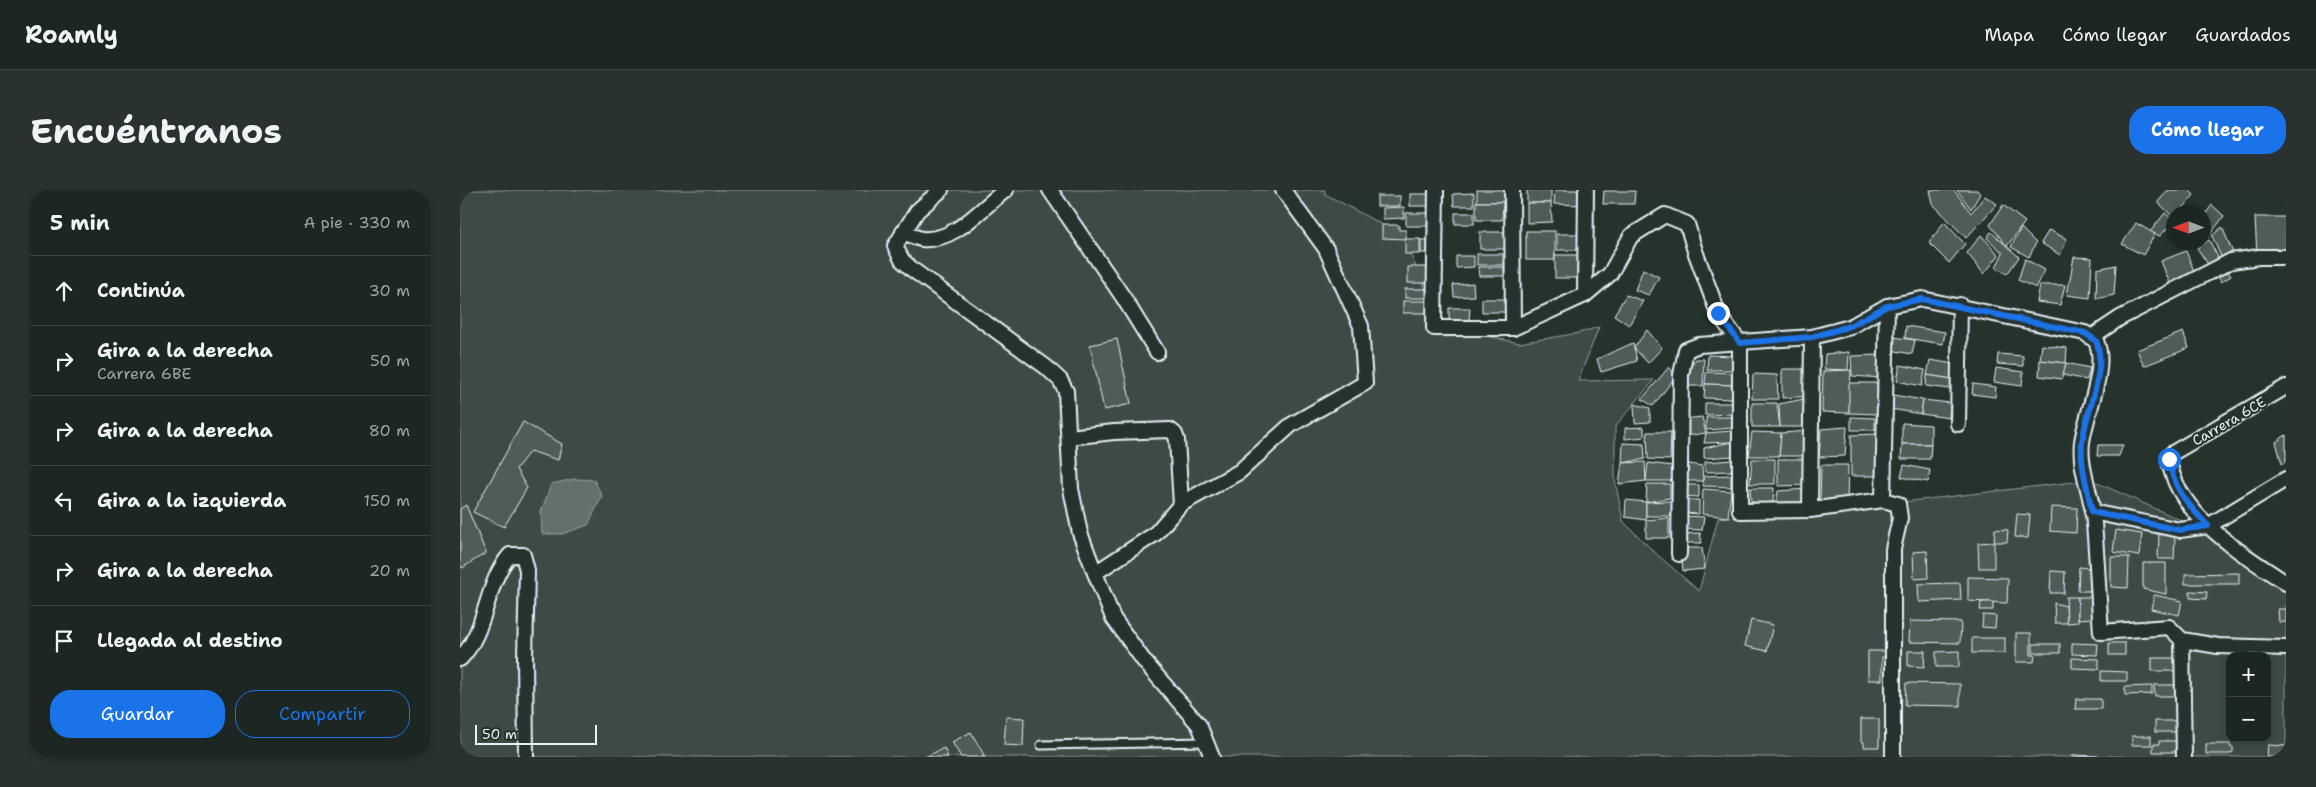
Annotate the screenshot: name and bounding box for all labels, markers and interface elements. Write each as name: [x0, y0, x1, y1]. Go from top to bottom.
text: Roamly: [25, 19, 118, 51]
text: Mapa: [1984, 23, 2034, 47]
text: Cómo llegar: [2062, 23, 2167, 47]
text: Guardados: [2195, 23, 2291, 47]
button: Cómo llegar: [2129, 106, 2286, 154]
text: Encuéntranos: [30, 107, 282, 154]
north arrow: [2166, 205, 2211, 250]
text: 5 min: [50, 209, 110, 237]
text: A pie · 330 m: [304, 212, 410, 233]
icon: ahead: [50, 277, 78, 305]
text: Continúa: [97, 278, 185, 303]
text: 30 m: [369, 280, 410, 301]
route end: [1707, 302, 1730, 325]
text: Gira a la derecha: [97, 338, 273, 363]
icon: right: [50, 347, 78, 375]
text: 50 m: [370, 350, 410, 371]
text: Carrera 6BE: [97, 363, 192, 384]
street label: Carrera 6CE: [2189, 392, 2269, 449]
icon: right: [50, 417, 78, 445]
text: Gira a la derecha: [97, 418, 273, 443]
text: 80 m: [369, 420, 410, 441]
route start: [2158, 448, 2181, 471]
icon: left: [50, 487, 78, 515]
text: Gira a la izquierda: [97, 488, 286, 513]
text: 150 m: [363, 490, 410, 511]
icon: right: [50, 557, 78, 585]
text: Gira a la derecha: [97, 558, 273, 583]
text: 20 m: [369, 560, 410, 581]
icon: arrive: [50, 627, 78, 655]
text: Llegada al destino: [97, 628, 283, 653]
map controls: [2226, 652, 2271, 742]
button: +: [2226, 652, 2271, 697]
button: Guardar: [50, 690, 225, 738]
button: Compartir: [235, 690, 410, 738]
button: −: [2226, 697, 2271, 742]
scale bar: [475, 722, 598, 745]
text: 50 m: [482, 725, 517, 743]

